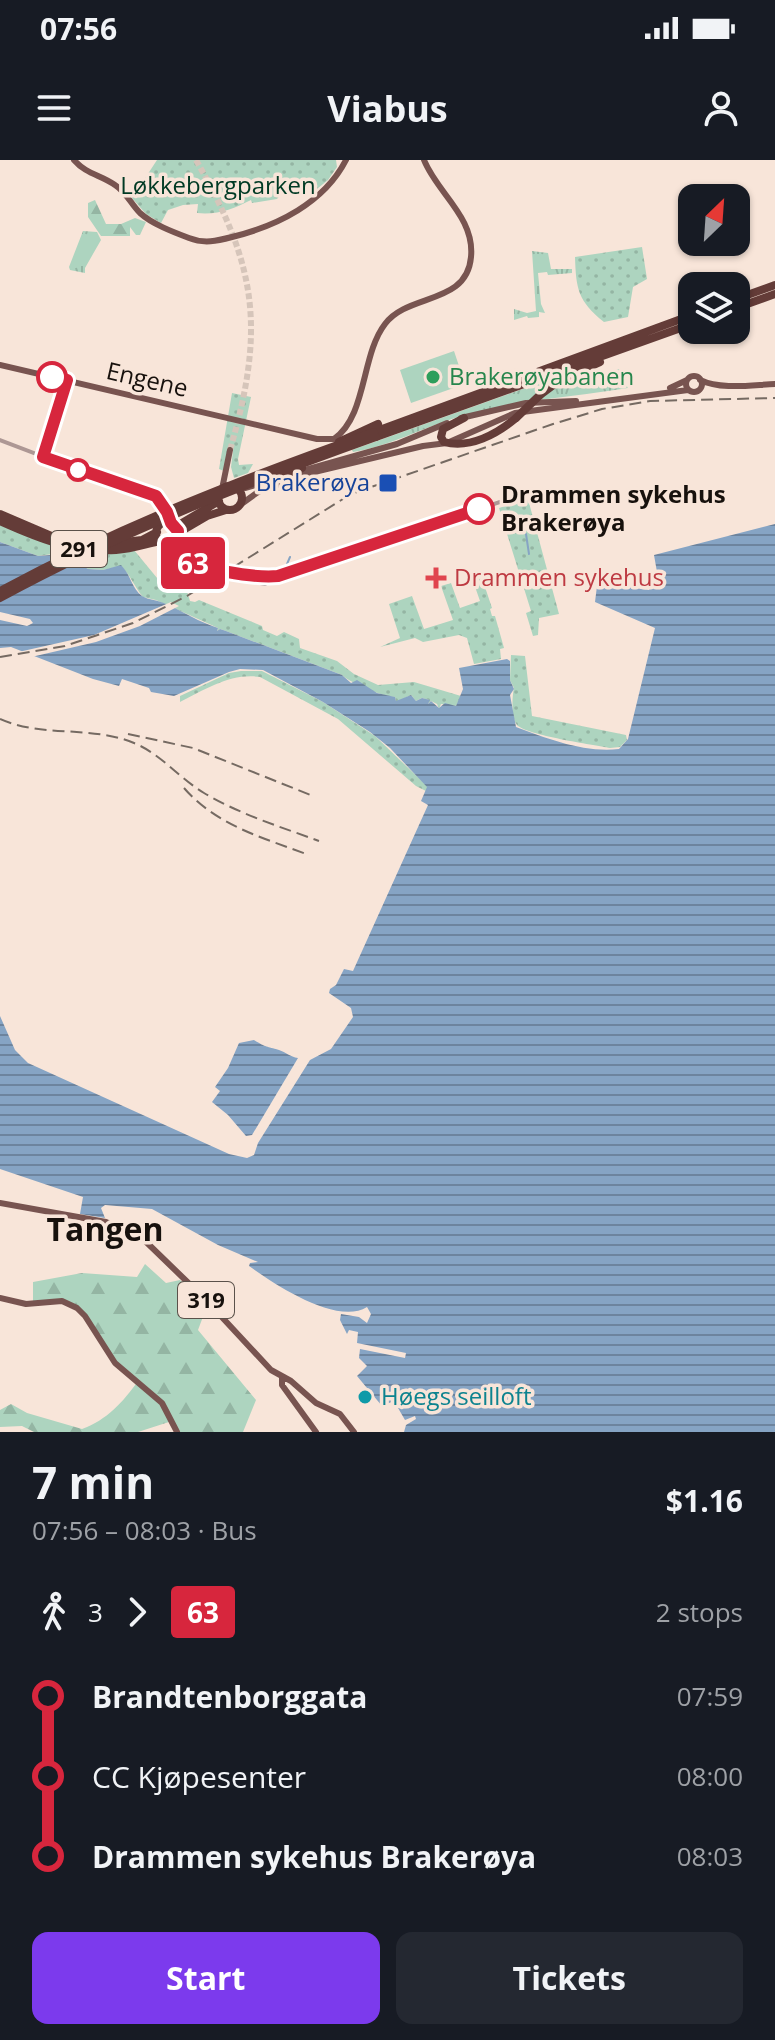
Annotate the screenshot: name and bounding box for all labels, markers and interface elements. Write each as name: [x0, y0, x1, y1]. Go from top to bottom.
text: 07:56: [40, 8, 117, 49]
text: Viabus: [327, 84, 448, 133]
icon: menu: [32, 86, 76, 130]
icon: person: [699, 86, 743, 130]
park label: Løkkebergparken: [120, 168, 316, 201]
north arrow: [678, 184, 750, 256]
map controls: [678, 184, 750, 344]
button: layers: [678, 272, 750, 344]
street label: Engene: [103, 353, 191, 404]
place label: Brakerøyabanen: [449, 359, 634, 392]
unlabelled marker: [37, 362, 67, 392]
marker: Brakerøyabanen: [424, 368, 442, 386]
unlabelled marker: [67, 459, 89, 481]
place label: Brakerøya: [256, 465, 370, 498]
marker: Brakerøya: [377, 472, 399, 494]
place label: Drammen sykehus Brakerøya: [501, 477, 726, 538]
marker: Drammen sykehus Brakerøya: [464, 494, 494, 524]
road number: 291: [51, 531, 107, 567]
line badge: 63: [157, 537, 229, 589]
text: 63: [177, 544, 209, 582]
place label: Drammen sykehus: [454, 560, 664, 593]
marker: Drammen sykehus: [425, 567, 447, 589]
district label: Tangen: [47, 1207, 163, 1250]
road number: 319: [178, 1282, 234, 1318]
place label: Høegs seilloft: [381, 1379, 531, 1412]
marker: Høegs seilloft: [356, 1388, 374, 1406]
text: 7 min: [32, 1452, 154, 1512]
text: $1.16: [666, 1480, 743, 1521]
text: 07:56 – 08:03 · Bus: [32, 1512, 257, 1548]
icon: walk: [32, 1590, 76, 1634]
icon: forward: [115, 1590, 159, 1634]
text: 63: [187, 1593, 219, 1631]
text: 3: [88, 1594, 103, 1630]
text: 2 stops: [656, 1594, 743, 1630]
text: Brandtenborggata: [92, 1676, 367, 1717]
text: 07:59: [677, 1678, 743, 1714]
text: CC Kjøpesenter: [92, 1756, 306, 1797]
text: 08:00: [677, 1758, 743, 1794]
text: Drammen sykehus Brakerøya: [92, 1836, 536, 1877]
text: 08:03: [677, 1838, 743, 1874]
button: Start: [32, 1932, 380, 2024]
button: Tickets: [396, 1932, 743, 2024]

